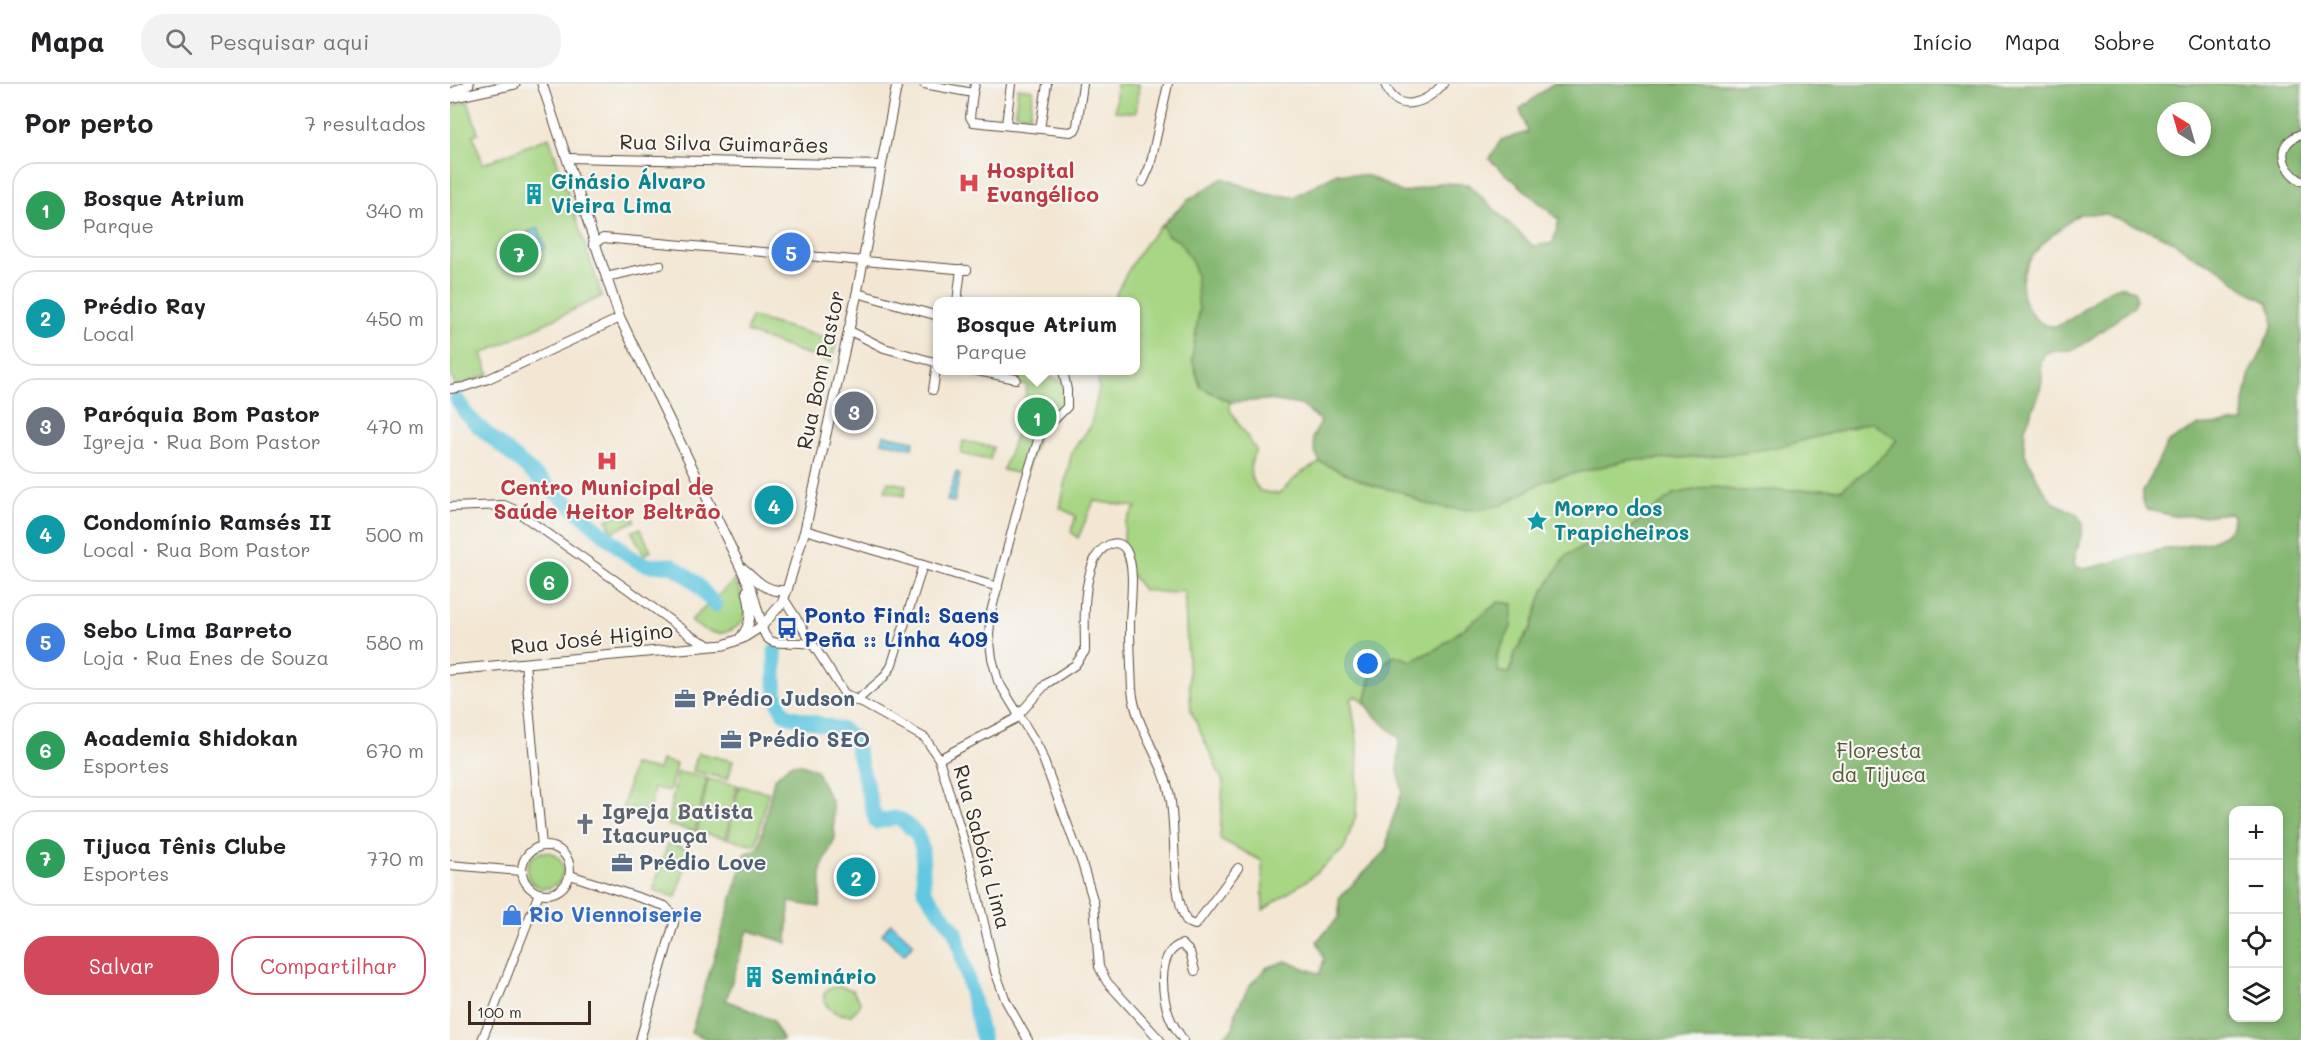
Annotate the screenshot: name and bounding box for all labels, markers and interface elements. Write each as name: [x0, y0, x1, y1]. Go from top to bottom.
search box: [141, 14, 561, 68]
text: Mapa: [30, 23, 105, 59]
icon: search: [162, 25, 195, 58]
text: Pesquisar aqui: [210, 27, 369, 56]
text: Início: [1913, 28, 1972, 55]
text: Mapa: [2005, 28, 2061, 55]
text: Sobre: [2094, 28, 2155, 55]
text: Contato: [2188, 28, 2271, 55]
north arrow: [2157, 102, 2211, 156]
text: Por perto: [24, 106, 153, 140]
text: 7 resultados: [305, 110, 426, 136]
street label: Rua Silva Guimarães: [619, 127, 829, 158]
place label: Hospital Evangélico: [986, 156, 1099, 207]
place label: Ginásio Álvaro Vieira Lima: [551, 167, 706, 218]
hospital icon: Hospital Evangélico: [957, 171, 981, 195]
building icon: Ginásio Álvaro Vieira Lima: [522, 182, 546, 206]
text: Bosque Atrium: [83, 183, 244, 212]
text: 1: [41, 197, 50, 223]
text: 340 m: [366, 197, 424, 223]
text: Parque: [83, 212, 154, 238]
pin: 7: [500, 230, 538, 276]
pin: 5: [772, 230, 810, 274]
street label: Rua Bom Pastor: [789, 288, 850, 452]
text: Prédio Ray: [83, 291, 206, 320]
popup: [933, 297, 1140, 375]
text: 2: [40, 305, 51, 331]
text: 450 m: [366, 305, 424, 331]
text: Bosque Atrium: [956, 309, 1117, 338]
text: Local: [83, 320, 135, 346]
text: Parque: [956, 338, 1027, 364]
pin: 3: [834, 388, 874, 434]
pin: 1: [1018, 394, 1056, 440]
text: Paróquia Bom Pastor: [83, 399, 320, 428]
text: 3: [40, 413, 52, 439]
text: 470 m: [366, 413, 424, 439]
text: Igreja · Rua Bom Pastor: [83, 428, 321, 454]
hospital icon: Centro Municipal de Saúde Heitor Beltrão: [595, 449, 619, 473]
place label: Centro Municipal de Saúde Heitor Beltrão: [494, 473, 721, 524]
pin: 4: [754, 482, 794, 528]
place label: Morro dos Trapicheiros: [1554, 494, 1689, 545]
text: Condomínio Ramsés II: [83, 507, 331, 536]
place icon: Morro dos Trapicheiros: [1525, 509, 1549, 533]
text: 4: [39, 521, 52, 547]
text: 500 m: [365, 521, 424, 547]
text: Local · Rua Bom Pastor: [83, 536, 310, 562]
pin: 6: [530, 558, 568, 604]
place label: Ponto Final: Saens Peña :: Linha 409: [804, 601, 999, 652]
text: Sebo Lima Barreto: [83, 615, 292, 644]
street label: Rua José Higino: [510, 616, 674, 659]
bus stop icon: Ponto Final: Saens Peña :: Linha 409: [775, 616, 799, 640]
text: 5: [40, 629, 51, 655]
text: 580 m: [366, 629, 424, 655]
text: Loja · Rua Enes de Souza: [83, 644, 329, 670]
your location: [1353, 649, 1382, 678]
place label: Prédio Judson: [702, 684, 855, 711]
office icon: Prédio Judson: [673, 687, 697, 711]
text: Academia Shidokan: [83, 723, 298, 752]
place label: Prédio SEO: [748, 725, 870, 752]
office icon: Prédio SEO: [719, 728, 743, 752]
park label: Floresta da Tijuca: [1831, 736, 1927, 787]
text: 6: [39, 737, 52, 763]
text: 670 m: [366, 737, 424, 763]
text: Esportes: [83, 752, 169, 778]
street label: Rua Sabóia Lima: [949, 761, 1018, 932]
place label: Igreja Batista Itacuruça: [602, 797, 753, 848]
map controls: [2229, 806, 2283, 1022]
button: +: [2229, 806, 2283, 860]
church icon: Igreja Batista Itacuruça: [573, 812, 597, 836]
text: Tijuca Tênis Clube: [83, 831, 286, 860]
text: 7: [40, 845, 51, 871]
text: 770 m: [367, 845, 424, 871]
place label: Prédio Love: [639, 848, 766, 875]
office icon: Prédio Love: [610, 851, 634, 875]
pin: 2: [836, 854, 876, 900]
text: Esportes: [83, 860, 169, 886]
button: −: [2229, 860, 2283, 914]
place label: Rio Viennoiserie: [529, 900, 702, 927]
shop icon: Rio Viennoiserie: [500, 903, 524, 927]
button: locate: [2229, 914, 2283, 968]
button: Salvar: [24, 936, 219, 995]
button: Compartilhar: [231, 936, 426, 995]
place label: Seminário: [771, 962, 876, 989]
building icon: Seminário: [742, 965, 766, 989]
button: layers: [2229, 968, 2283, 1022]
scale bar: [468, 998, 591, 1026]
text: 100 m: [477, 1001, 522, 1022]

